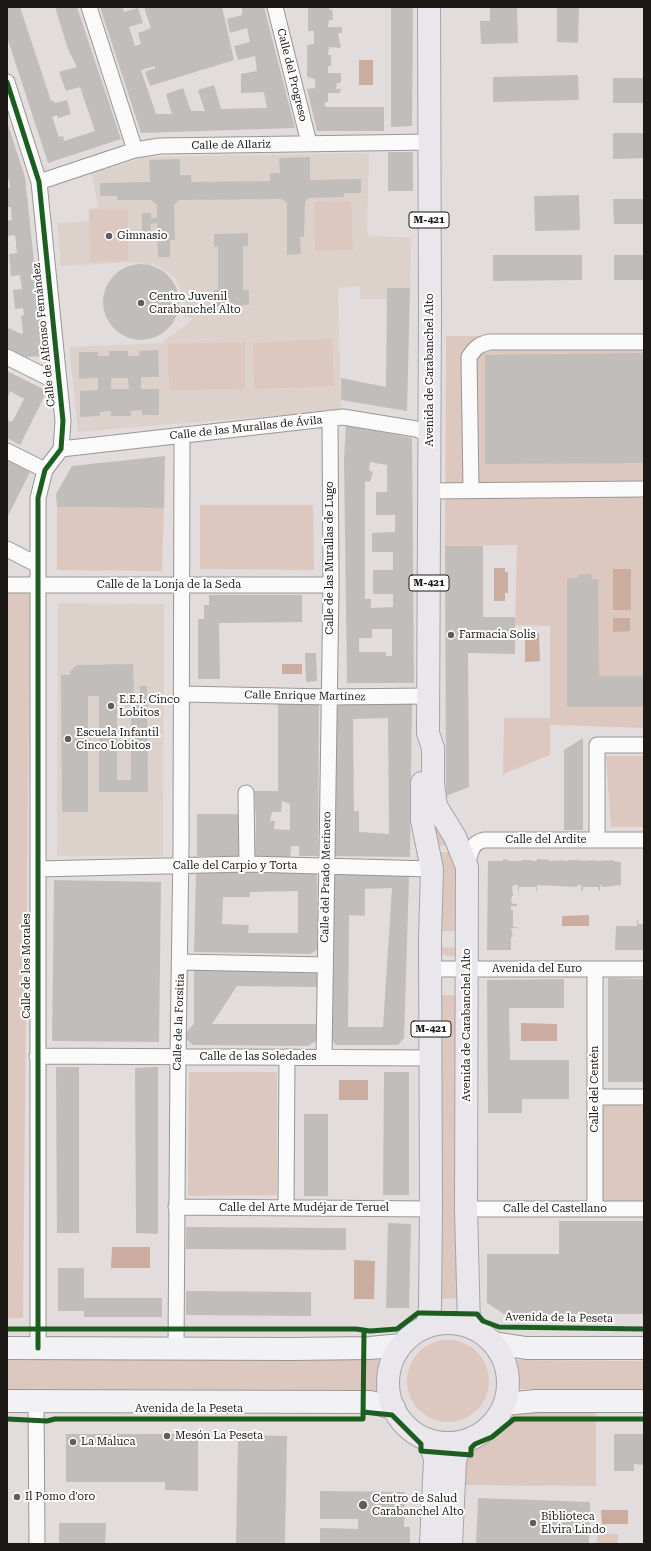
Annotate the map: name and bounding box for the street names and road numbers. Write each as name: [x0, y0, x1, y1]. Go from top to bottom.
street label: Calle del Progreso: [274, 27, 310, 123]
street label: Calle de Allariz: [191, 138, 271, 152]
road number: M-421: [409, 212, 449, 228]
street label: Calle de Alfonso Fernández: [30, 262, 58, 408]
street label: Avenida de Carabanchel Alto: [423, 293, 437, 447]
street label: Calle de las Murallas de Ávila: [169, 413, 323, 443]
street label: Calle de las Murallas de Lugo: [323, 481, 337, 635]
road number: M-421: [409, 575, 449, 591]
street label: Calle de la Lonja de la Seda: [97, 578, 241, 592]
street label: Calle Enrique Martínez: [244, 688, 366, 704]
street label: Calle del Prado Merinero: [318, 811, 334, 943]
street label: Calle del Ardite: [505, 833, 587, 847]
street label: Calle del Carpio y Torta: [173, 859, 297, 873]
street label: Calle de los Morales: [20, 913, 34, 1019]
street label: Avenida de Carabanchel Alto: [460, 948, 474, 1102]
street label: Avenida del Euro: [492, 962, 582, 976]
street label: Calle de la Forsitia: [171, 973, 187, 1071]
road number: M-421: [411, 1021, 451, 1037]
street label: Calle del Centén: [588, 1046, 602, 1132]
street label: Calle de las Soledades: [199, 1050, 317, 1064]
street label: Calle del Arte Mudéjar de Teruel: [219, 1201, 389, 1215]
street label: Calle del Castellano: [503, 1202, 607, 1216]
street label: Avenida de la Peseta: [505, 1310, 613, 1326]
street label: Avenida de la Peseta: [135, 1402, 243, 1416]

